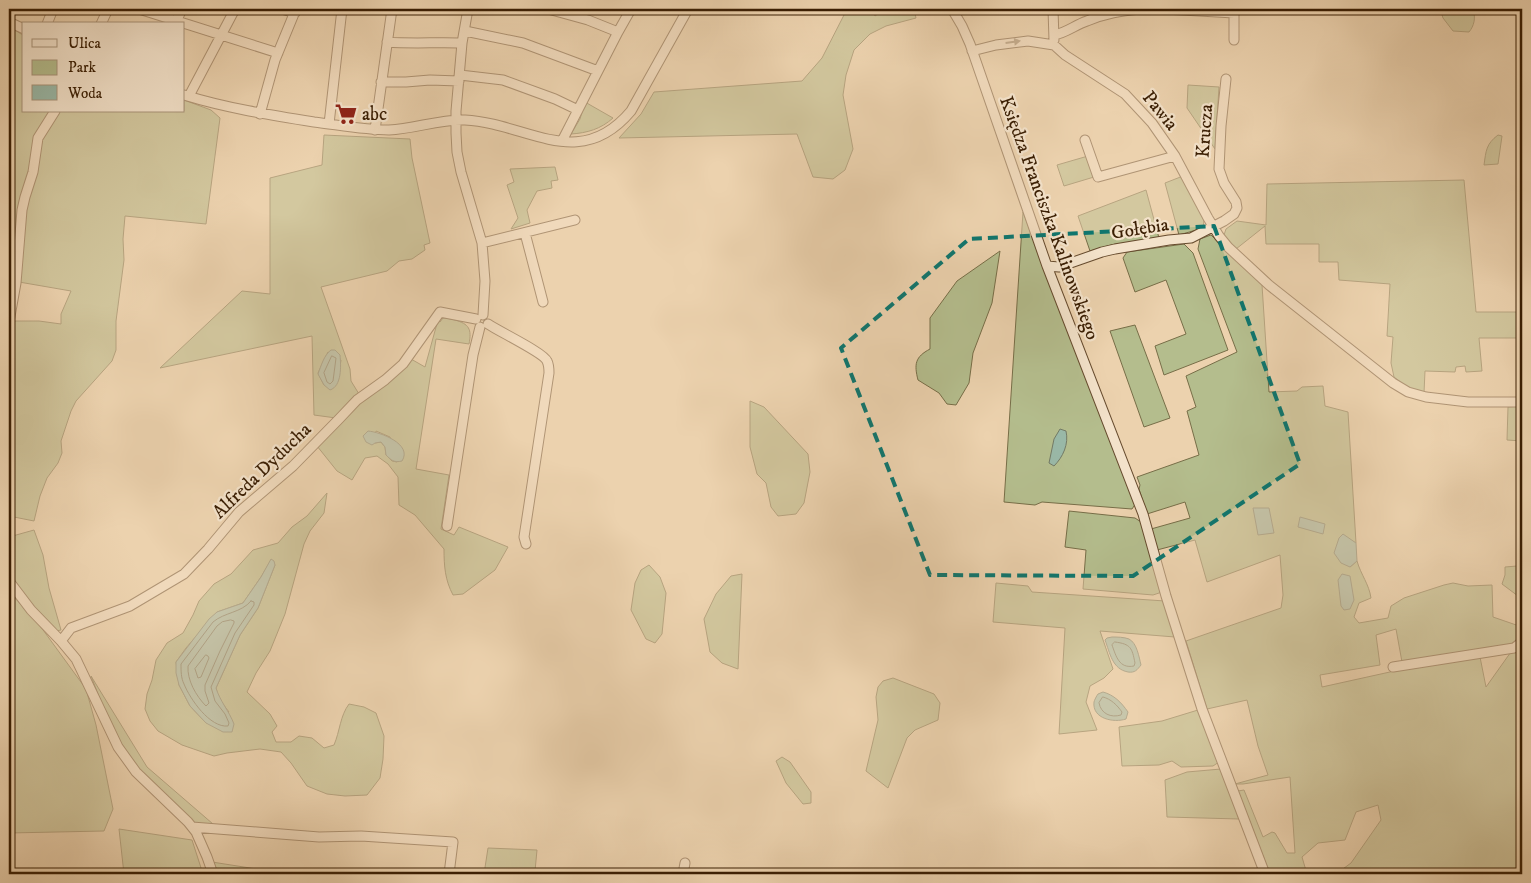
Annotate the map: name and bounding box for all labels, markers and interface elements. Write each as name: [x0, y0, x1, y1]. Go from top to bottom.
legend: [22, 22, 185, 112]
text: Ulica: [68, 34, 101, 53]
one-way arrow: [1005, 38, 1021, 46]
text: Park: [68, 58, 97, 77]
text: Woda: [67, 84, 103, 103]
street label: Pawia: [1137, 87, 1183, 135]
street label: Księdza Franciszka Kalinowskiego: [994, 93, 1104, 343]
supermarket icon: abc: [333, 101, 359, 127]
place label: abc: [362, 103, 387, 126]
street label: Krucza: [1192, 103, 1218, 159]
street label: Gołębia: [1110, 213, 1170, 245]
street label: Alfreda Dyducha: [208, 418, 316, 524]

